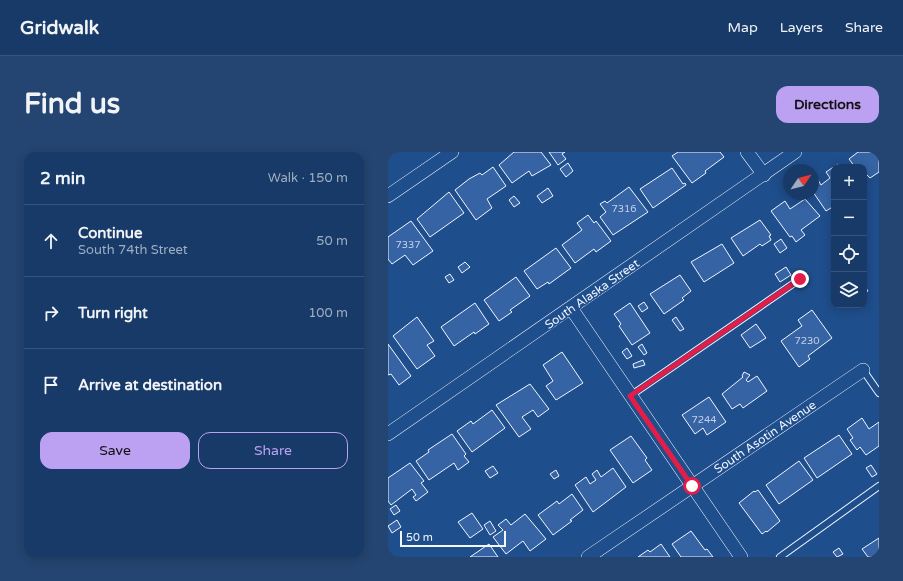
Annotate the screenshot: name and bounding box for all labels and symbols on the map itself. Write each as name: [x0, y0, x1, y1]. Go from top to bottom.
north arrow: [783, 164, 819, 200]
house number: 7316: [611, 203, 637, 215]
house number: 7337: [395, 239, 421, 251]
street label: South Alaska Street: [542, 256, 642, 332]
route end: [791, 270, 809, 288]
house number: 7230: [794, 335, 820, 347]
street label: South Asotin Avenue: [711, 398, 819, 476]
house number: 7244: [691, 414, 717, 426]
route start: [683, 477, 701, 495]
scale bar: [400, 529, 506, 548]

